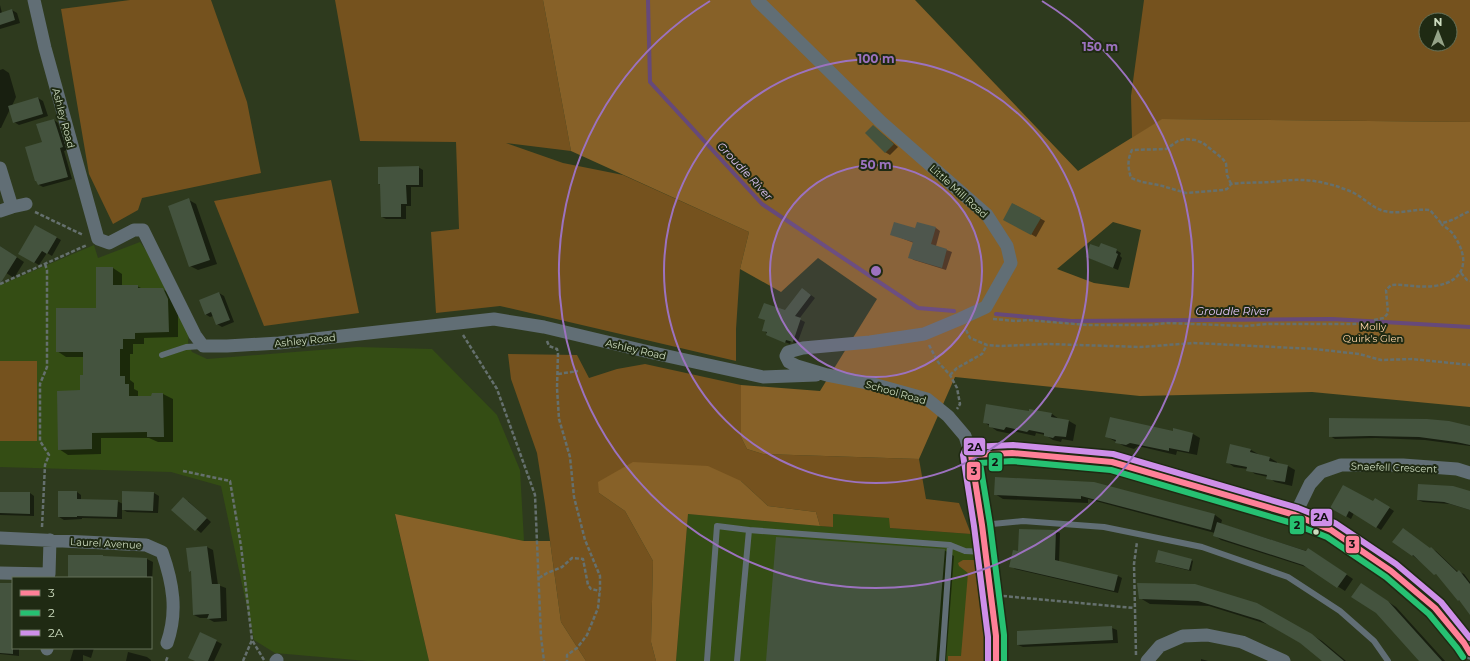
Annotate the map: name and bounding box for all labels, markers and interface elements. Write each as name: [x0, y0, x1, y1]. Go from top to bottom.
north arrow: [1418, 12, 1458, 52]
text: N: [1434, 15, 1442, 29]
text: 150 m: [1082, 39, 1118, 54]
text: 100 m: [858, 51, 894, 66]
street label: Ashley Road: [49, 87, 78, 150]
water label: Groudle River: [714, 139, 776, 204]
text: 50 m: [860, 157, 892, 172]
street label: Little Mill Road: [927, 162, 991, 221]
centre of rings: [869, 264, 883, 278]
water label: Groudle River: [1196, 304, 1271, 318]
park label: Molly Quirk's Glen: [1343, 320, 1403, 345]
street label: Ashley Road: [274, 331, 336, 350]
street label: Ashley Road: [604, 336, 667, 363]
street label: School Road: [864, 378, 928, 407]
line badge: 2A: [963, 437, 986, 456]
text: 2A: [968, 440, 983, 454]
line badge: 2: [988, 452, 1003, 472]
text: 2: [992, 455, 999, 469]
street label: Snaefell Crescent: [1351, 459, 1437, 476]
line badge: 3: [966, 461, 981, 481]
text: 3: [970, 464, 978, 478]
line badge: 2A: [1310, 508, 1333, 527]
text: 2A: [1314, 510, 1329, 524]
line badge: 2: [1289, 515, 1305, 535]
text: 2: [1294, 518, 1301, 532]
unlabelled marker: [1311, 527, 1321, 537]
street label: Laurel Avenue: [70, 535, 142, 552]
line badge: 3: [1345, 535, 1360, 554]
text: 3: [1348, 537, 1356, 551]
legend: [12, 577, 152, 649]
text: 3: [48, 585, 55, 600]
text: 2: [48, 605, 55, 620]
text: 2A: [48, 625, 64, 640]

